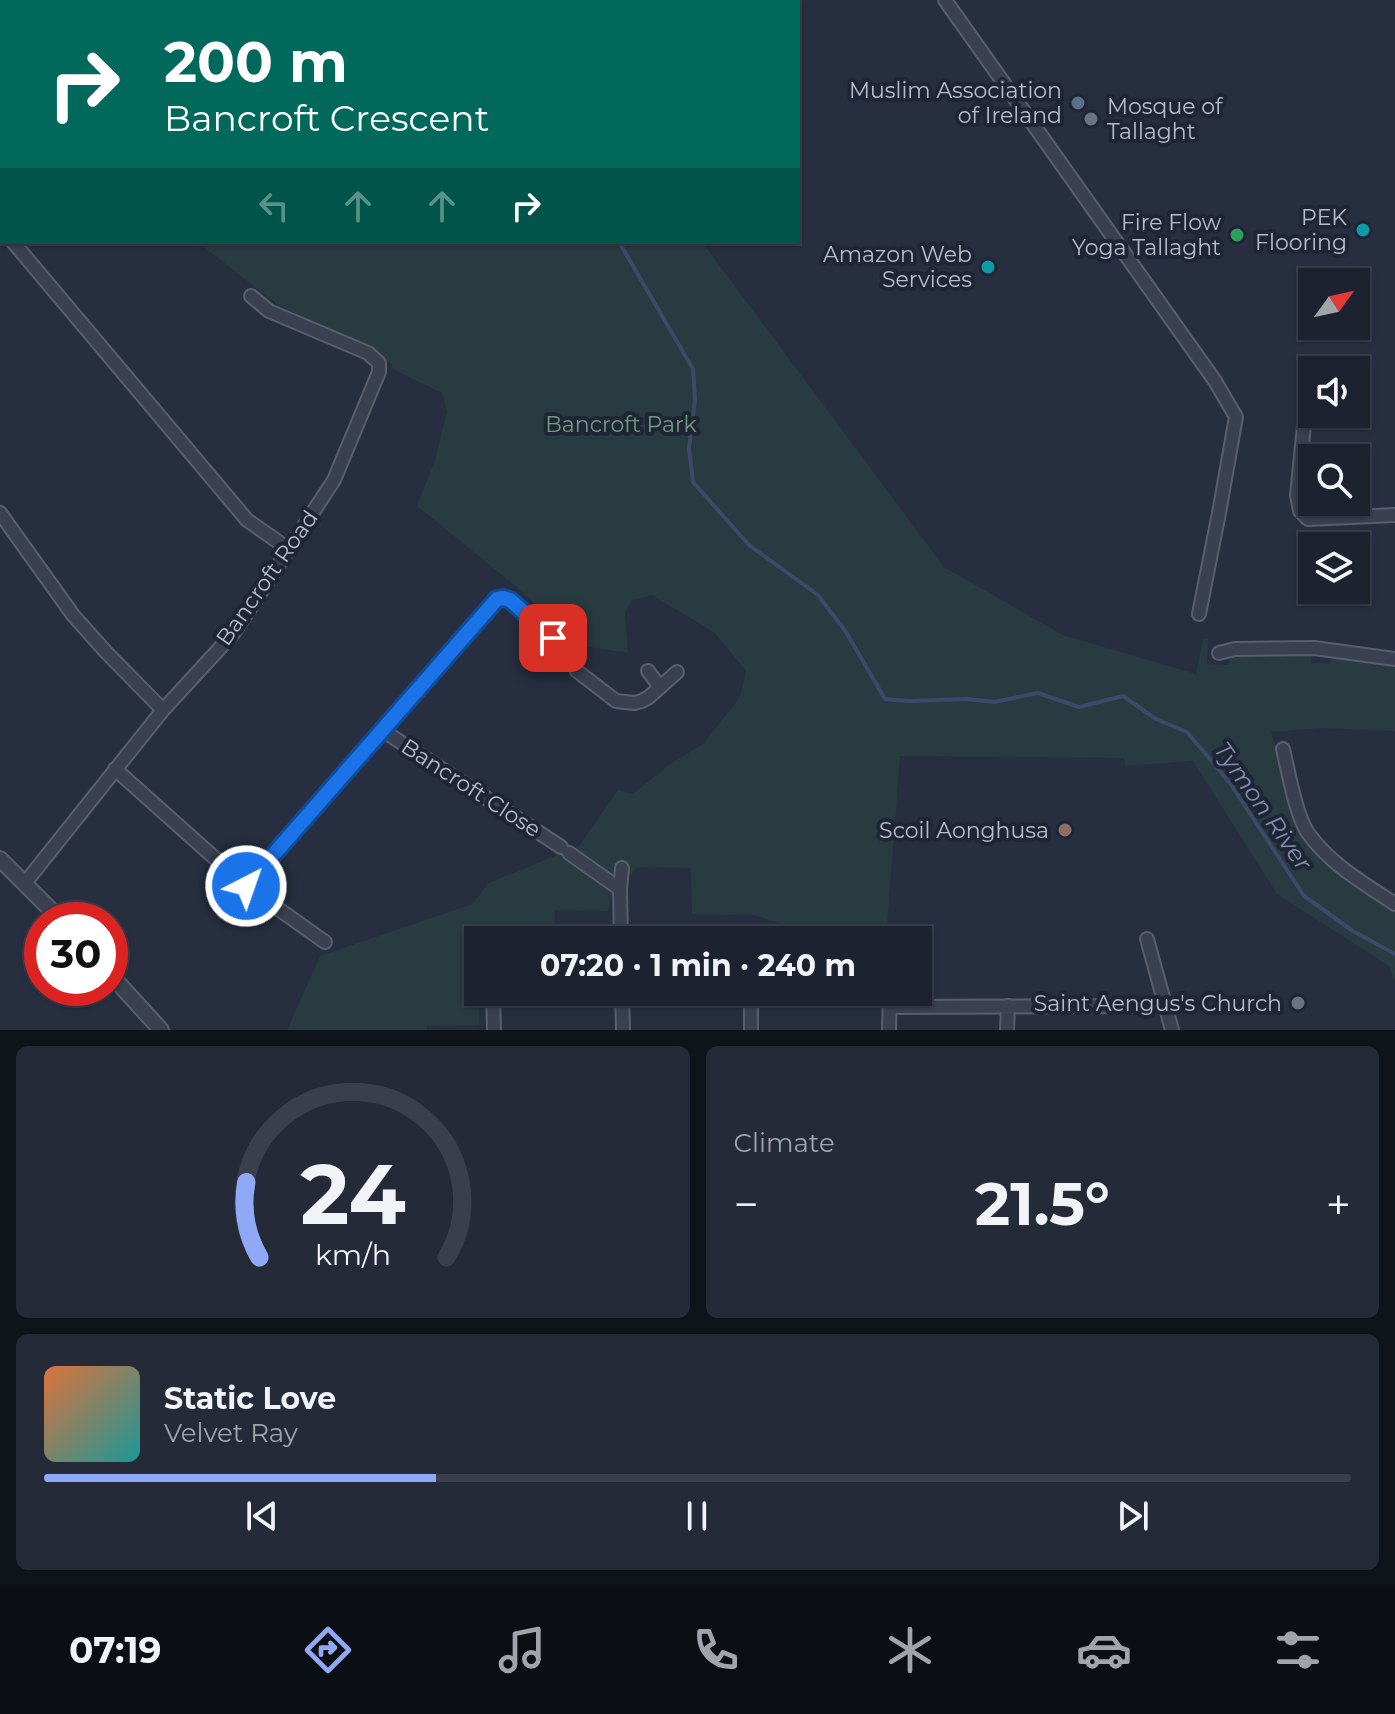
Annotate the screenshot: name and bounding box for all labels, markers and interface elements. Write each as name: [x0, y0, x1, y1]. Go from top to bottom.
text: 200 m: [164, 28, 348, 96]
icon: right: [32, 32, 136, 136]
place label: Muslim Association of Ireland: [849, 77, 1062, 129]
place label: Mosque of Tallaght: [1107, 93, 1224, 145]
marker: Muslim Association of Ireland: [1069, 94, 1087, 112]
text: Bancroft Crescent: [164, 96, 489, 140]
marker: Mosque of Tallaght: [1082, 110, 1100, 128]
icon: left: [252, 184, 296, 228]
icon: ahead: [336, 184, 380, 228]
icon: ahead: [420, 184, 464, 228]
icon: right: [504, 184, 548, 228]
place label: PEK Flooring: [1255, 204, 1347, 256]
place label: Fire Flow Yoga Tallaght: [1072, 209, 1222, 261]
marker: PEK Flooring: [1354, 221, 1372, 239]
marker: Fire Flow Yoga Tallaght: [1228, 226, 1246, 244]
place label: Amazon Web Services: [823, 241, 972, 293]
marker: Amazon Web Services: [979, 258, 997, 276]
north arrow: [1298, 268, 1370, 340]
map controls: [1298, 268, 1370, 604]
button: sound: [1298, 356, 1370, 428]
park label: Bancroft Park: [545, 411, 698, 438]
button: search: [1298, 444, 1370, 516]
street label: Bancroft Road: [210, 505, 324, 651]
button: layers: [1298, 532, 1370, 604]
pin: [519, 604, 587, 672]
icon: arrive: [531, 616, 575, 660]
street label: Bancroft Close: [396, 733, 546, 843]
water label: Tymon River: [1208, 736, 1319, 877]
place label: Scoil Aonghusa: [879, 817, 1049, 844]
marker: Scoil Aonghusa: [1056, 821, 1074, 839]
position arrow: [204, 844, 288, 928]
speed limit sign: 30: [24, 902, 128, 1006]
text: 07:20 · 1 min · 240 m: [540, 947, 856, 984]
place label: Saint Aengus's Church: [1034, 990, 1282, 1017]
marker: Saint Aengus's Church: [1289, 994, 1307, 1012]
text: Climate: [734, 1127, 835, 1159]
text: 24: [300, 1143, 406, 1245]
text: 21.5°: [975, 1167, 1110, 1240]
text: −: [734, 1177, 759, 1231]
text: +: [1326, 1177, 1351, 1231]
text: km/h: [315, 1237, 391, 1272]
text: Static Love: [164, 1380, 336, 1417]
text: Velvet Ray: [164, 1417, 298, 1449]
icon: previous: [240, 1494, 284, 1538]
icon: pause: [675, 1494, 719, 1538]
icon: next: [1111, 1494, 1155, 1538]
icon: directions: [300, 1622, 356, 1678]
icon: music: [494, 1622, 550, 1678]
icon: phone: [688, 1622, 744, 1678]
icon: climate: [882, 1622, 938, 1678]
icon: car: [1076, 1622, 1132, 1678]
icon: filters: [1270, 1622, 1326, 1678]
text: 07:19: [69, 1628, 161, 1672]

